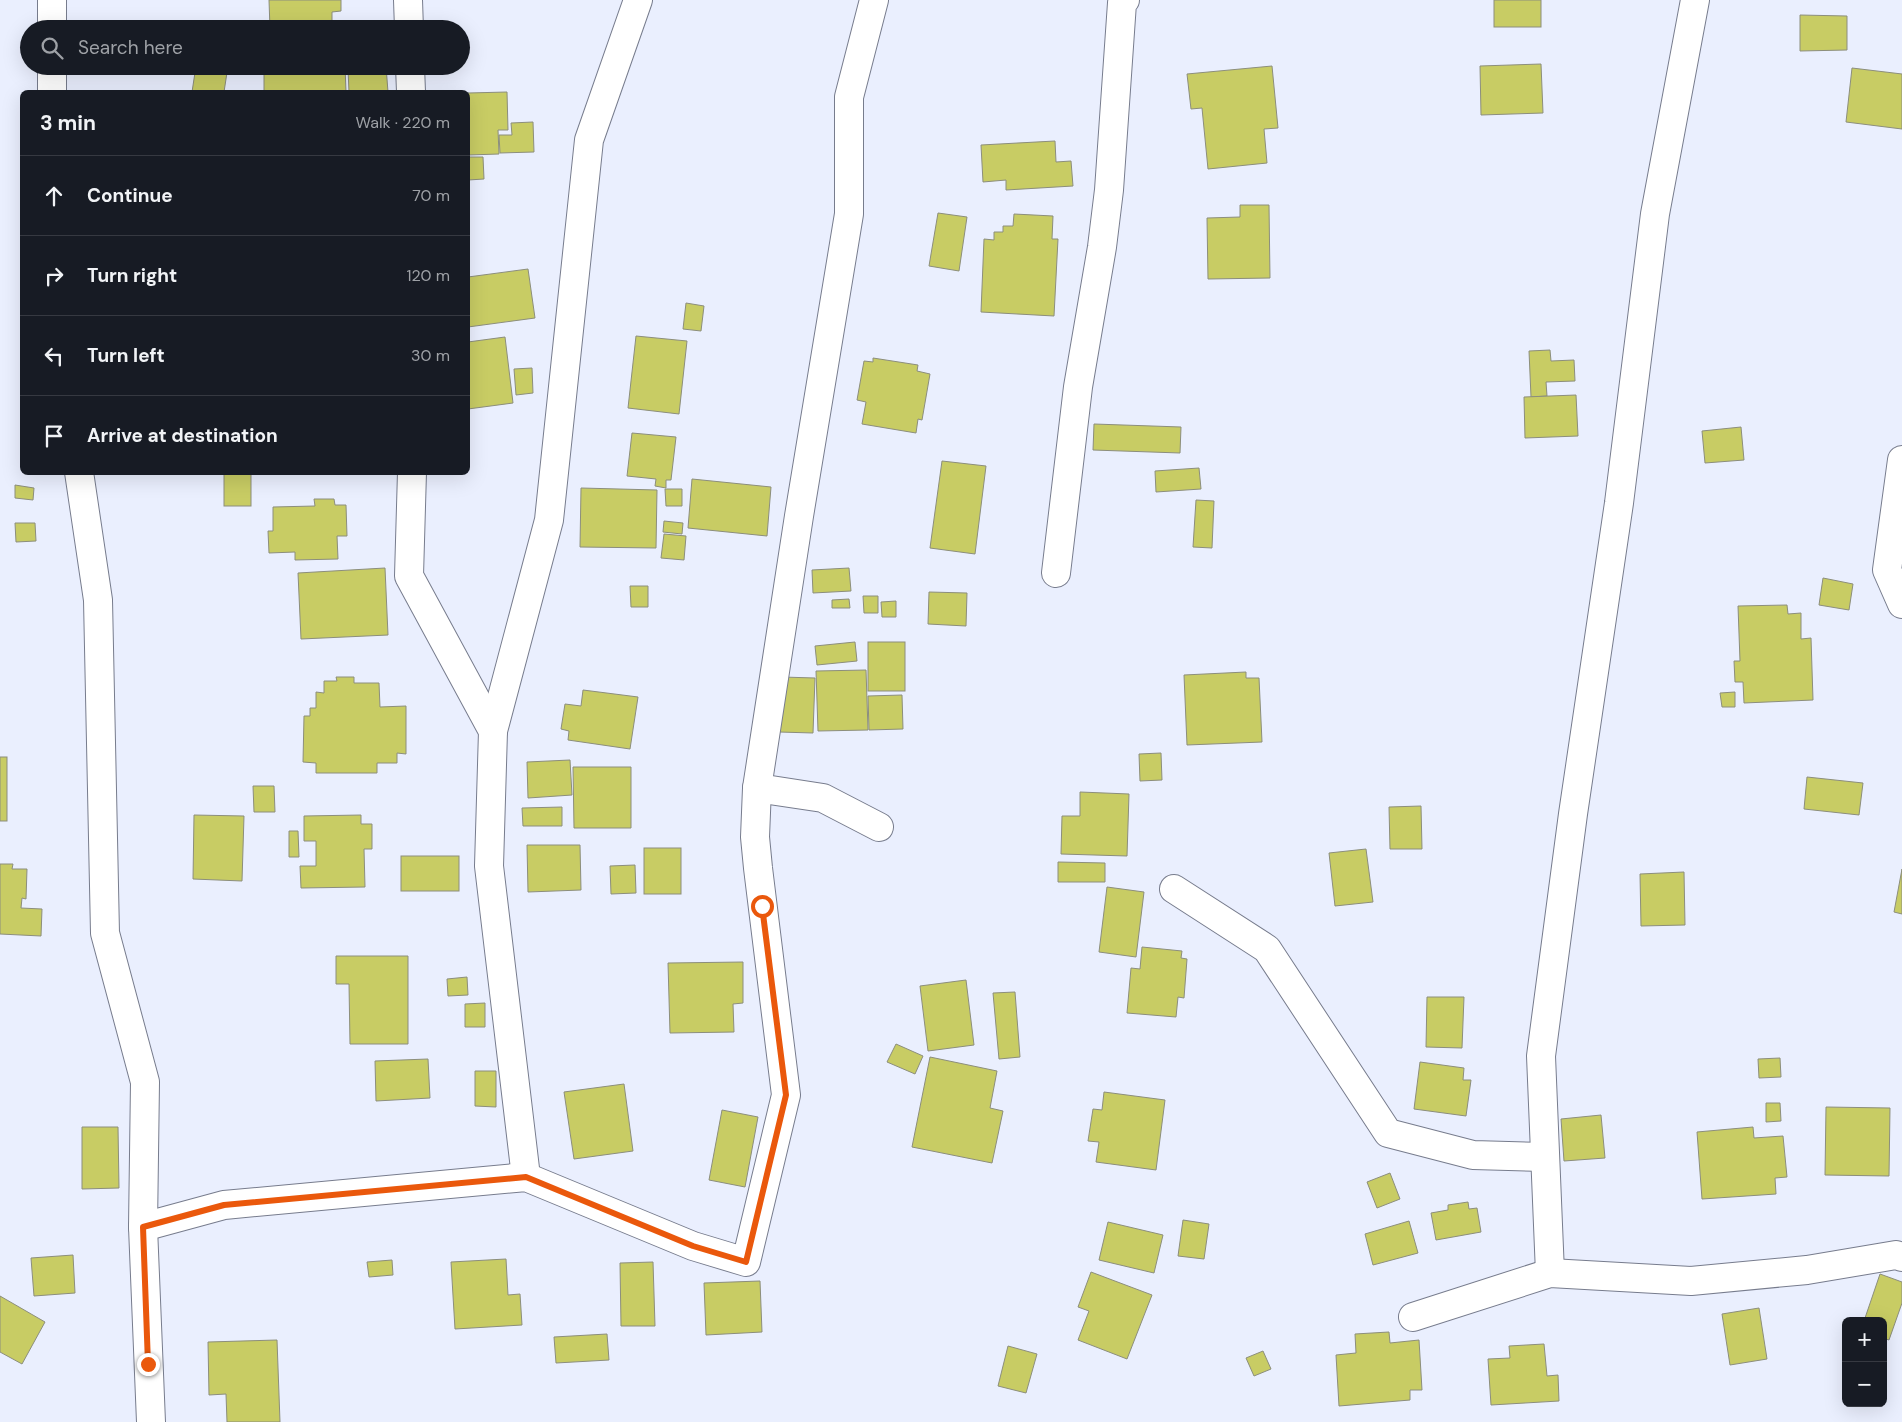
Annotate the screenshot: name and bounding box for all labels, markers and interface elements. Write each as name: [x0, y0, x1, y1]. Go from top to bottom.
search box: [20, 20, 470, 75]
icon: search: [38, 34, 66, 62]
text: Search here: [78, 35, 183, 60]
text: 3 min: [40, 109, 96, 137]
text: Walk · 220 m: [356, 112, 450, 133]
icon: ahead: [40, 182, 68, 210]
text: Continue: [87, 183, 173, 208]
text: 70 m: [412, 185, 450, 206]
icon: right: [40, 262, 68, 290]
text: Turn right: [87, 263, 177, 288]
text: 120 m: [406, 265, 450, 286]
icon: left: [40, 342, 68, 370]
text: Turn left: [87, 343, 165, 368]
text: 30 m: [411, 345, 450, 366]
icon: arrive: [40, 422, 68, 450]
text: Arrive at destination: [87, 423, 278, 448]
route start: [751, 895, 774, 918]
map controls: [1842, 1317, 1887, 1407]
button: +: [1842, 1317, 1887, 1362]
route end: [137, 1353, 160, 1376]
button: −: [1842, 1362, 1887, 1407]

